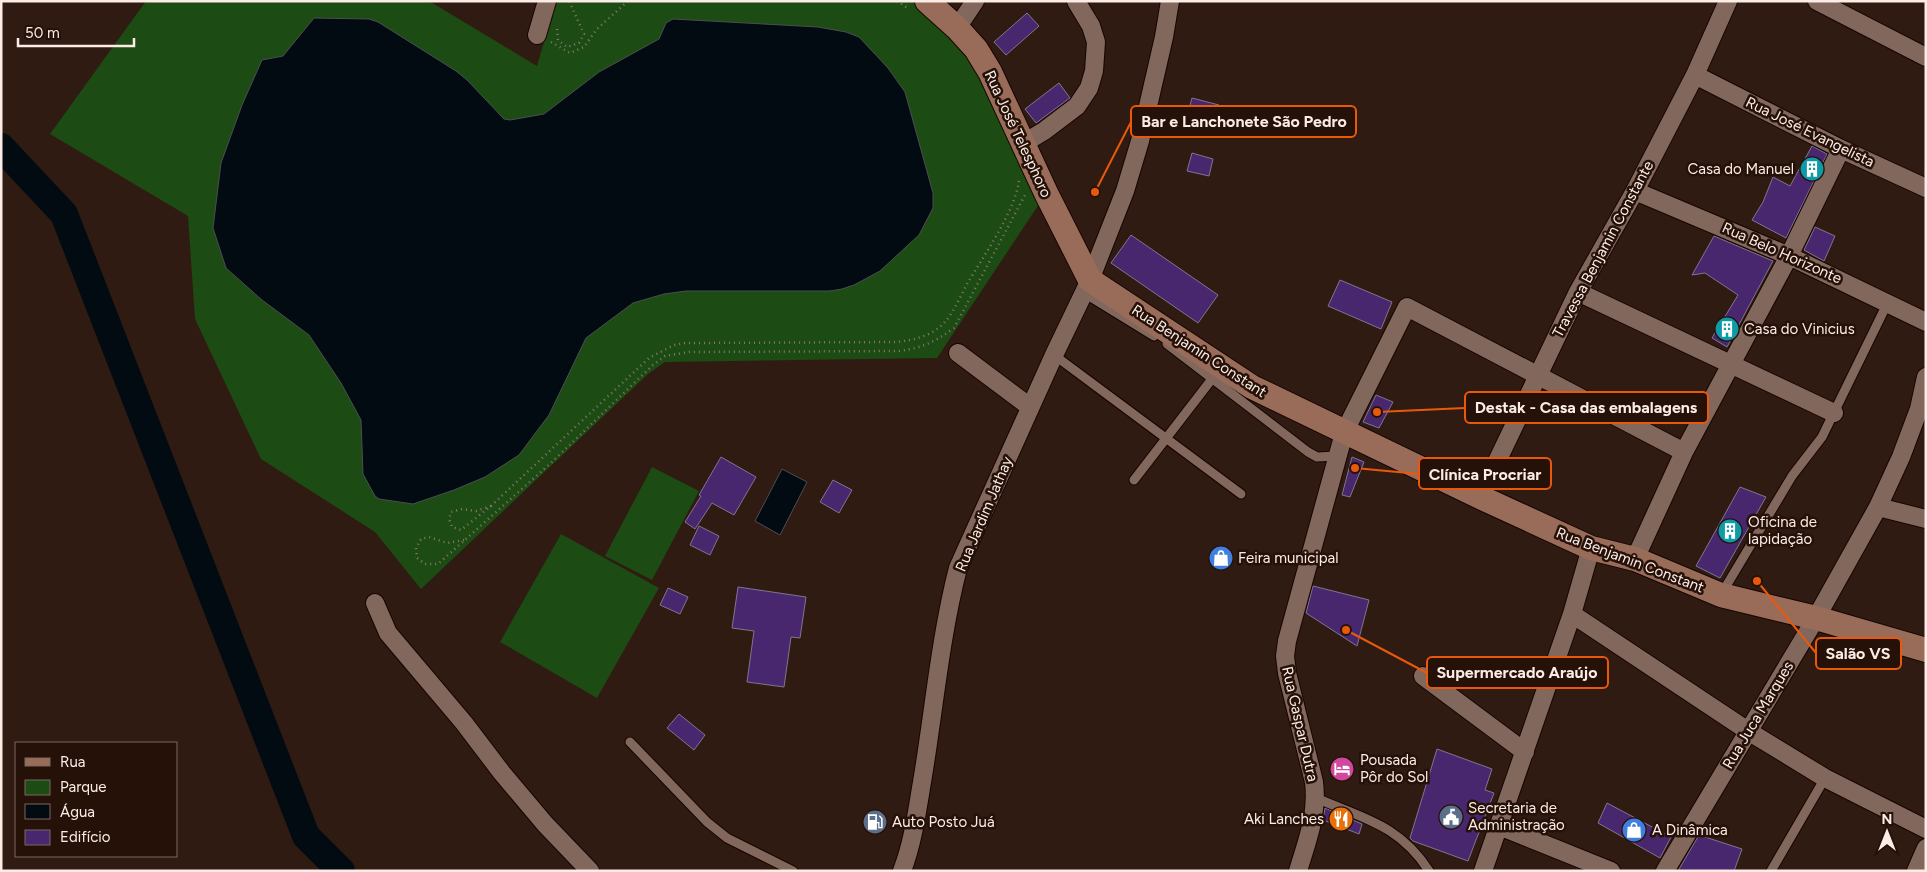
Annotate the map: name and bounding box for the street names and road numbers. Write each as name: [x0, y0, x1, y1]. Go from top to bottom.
street label: Rua José Telesphoro: [981, 68, 1055, 201]
street label: Rua José Evangelista: [1743, 93, 1877, 171]
street label: Travessa Benjamin Constante: [1549, 158, 1657, 340]
street label: Rua Belo Horizonte: [1719, 219, 1845, 287]
street label: Rua Benjamin Constant: [1128, 301, 1270, 401]
street label: Rua Jardim Jathay: [952, 454, 1016, 574]
street label: Rua Benjamin Constant: [1553, 523, 1707, 597]
street label: Rua Juca Marques: [1719, 658, 1797, 772]
street label: Rua Gaspar Dutra: [1278, 665, 1322, 783]

